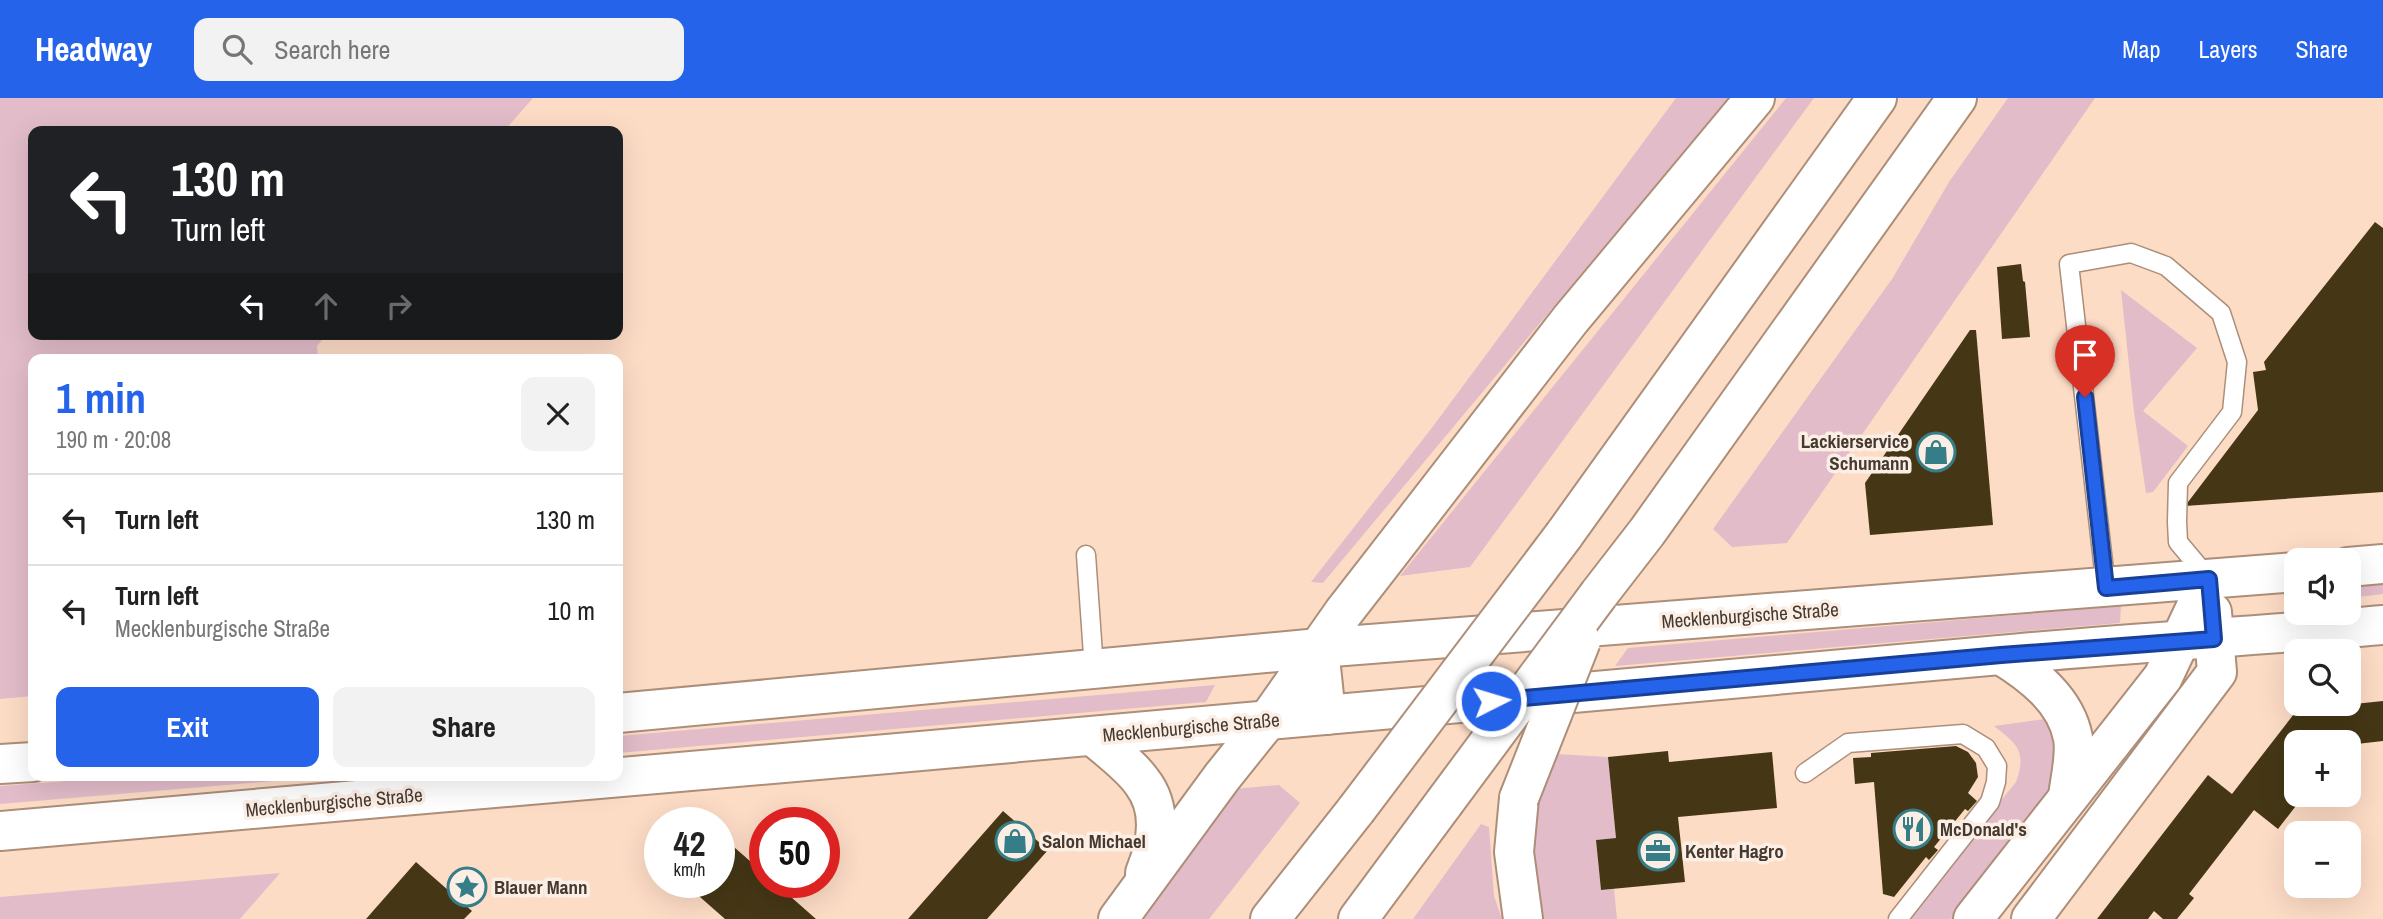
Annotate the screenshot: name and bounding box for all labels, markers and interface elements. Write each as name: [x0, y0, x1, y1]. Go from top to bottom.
search box: [194, 18, 684, 81]
text: Headway: [35, 27, 152, 71]
icon: search: [218, 30, 256, 68]
text: Search here: [274, 32, 390, 67]
text: Map: [2122, 33, 2160, 65]
text: Layers: [2198, 33, 2257, 65]
text: Share: [2295, 33, 2348, 65]
text: 130 m: [171, 145, 285, 211]
icon: left: [56, 154, 147, 245]
text: Turn left: [171, 208, 265, 251]
icon: left: [234, 287, 272, 325]
icon: ahead: [307, 287, 345, 325]
icon: right: [380, 287, 418, 325]
pin: [2055, 325, 2115, 397]
icon: arrive: [2066, 336, 2104, 374]
text: 1 min: [56, 370, 146, 426]
button: close: [521, 377, 595, 451]
text: 190 m · 20:08: [56, 424, 171, 455]
place label: Lackierservice Schumann: [1801, 428, 1909, 476]
shop icon: Lackierservice Schumann: [1915, 431, 1957, 473]
icon: left: [56, 501, 94, 539]
text: Turn left: [115, 502, 199, 537]
text: 130 m: [536, 502, 595, 537]
map controls: [2284, 548, 2361, 898]
button: sound: [2284, 548, 2361, 625]
text: Turn left: [115, 578, 199, 613]
icon: left: [56, 592, 94, 630]
text: 10 m: [548, 593, 595, 628]
street label: Mecklenburgische Straße: [1661, 596, 1839, 634]
text: Mecklenburgische Straße: [115, 613, 330, 644]
button: search: [2284, 639, 2361, 716]
position arrow: [1454, 664, 1528, 738]
button: Exit: [56, 687, 319, 767]
button: Share: [333, 687, 595, 767]
street label: Mecklenburgische Straße: [1101, 706, 1281, 748]
button: +: [2284, 730, 2361, 807]
street label: Mecklenburgische Straße: [244, 781, 424, 823]
speed limit sign: 50: [749, 807, 840, 898]
restaurant icon: McDonald's: [1892, 808, 1934, 850]
place label: McDonald's: [1940, 816, 2027, 842]
text: 42: [674, 820, 705, 867]
shop icon: Salon Michael: [994, 820, 1036, 862]
button: −: [2284, 821, 2361, 898]
place label: Salon Michael: [1042, 828, 1146, 854]
office icon: Kenter Hagro: [1637, 830, 1679, 872]
place label: Kenter Hagro: [1685, 838, 1784, 864]
text: km/h: [674, 857, 706, 882]
place icon: Blauer Mann: [446, 866, 488, 908]
place label: Blauer Mann: [494, 874, 588, 900]

